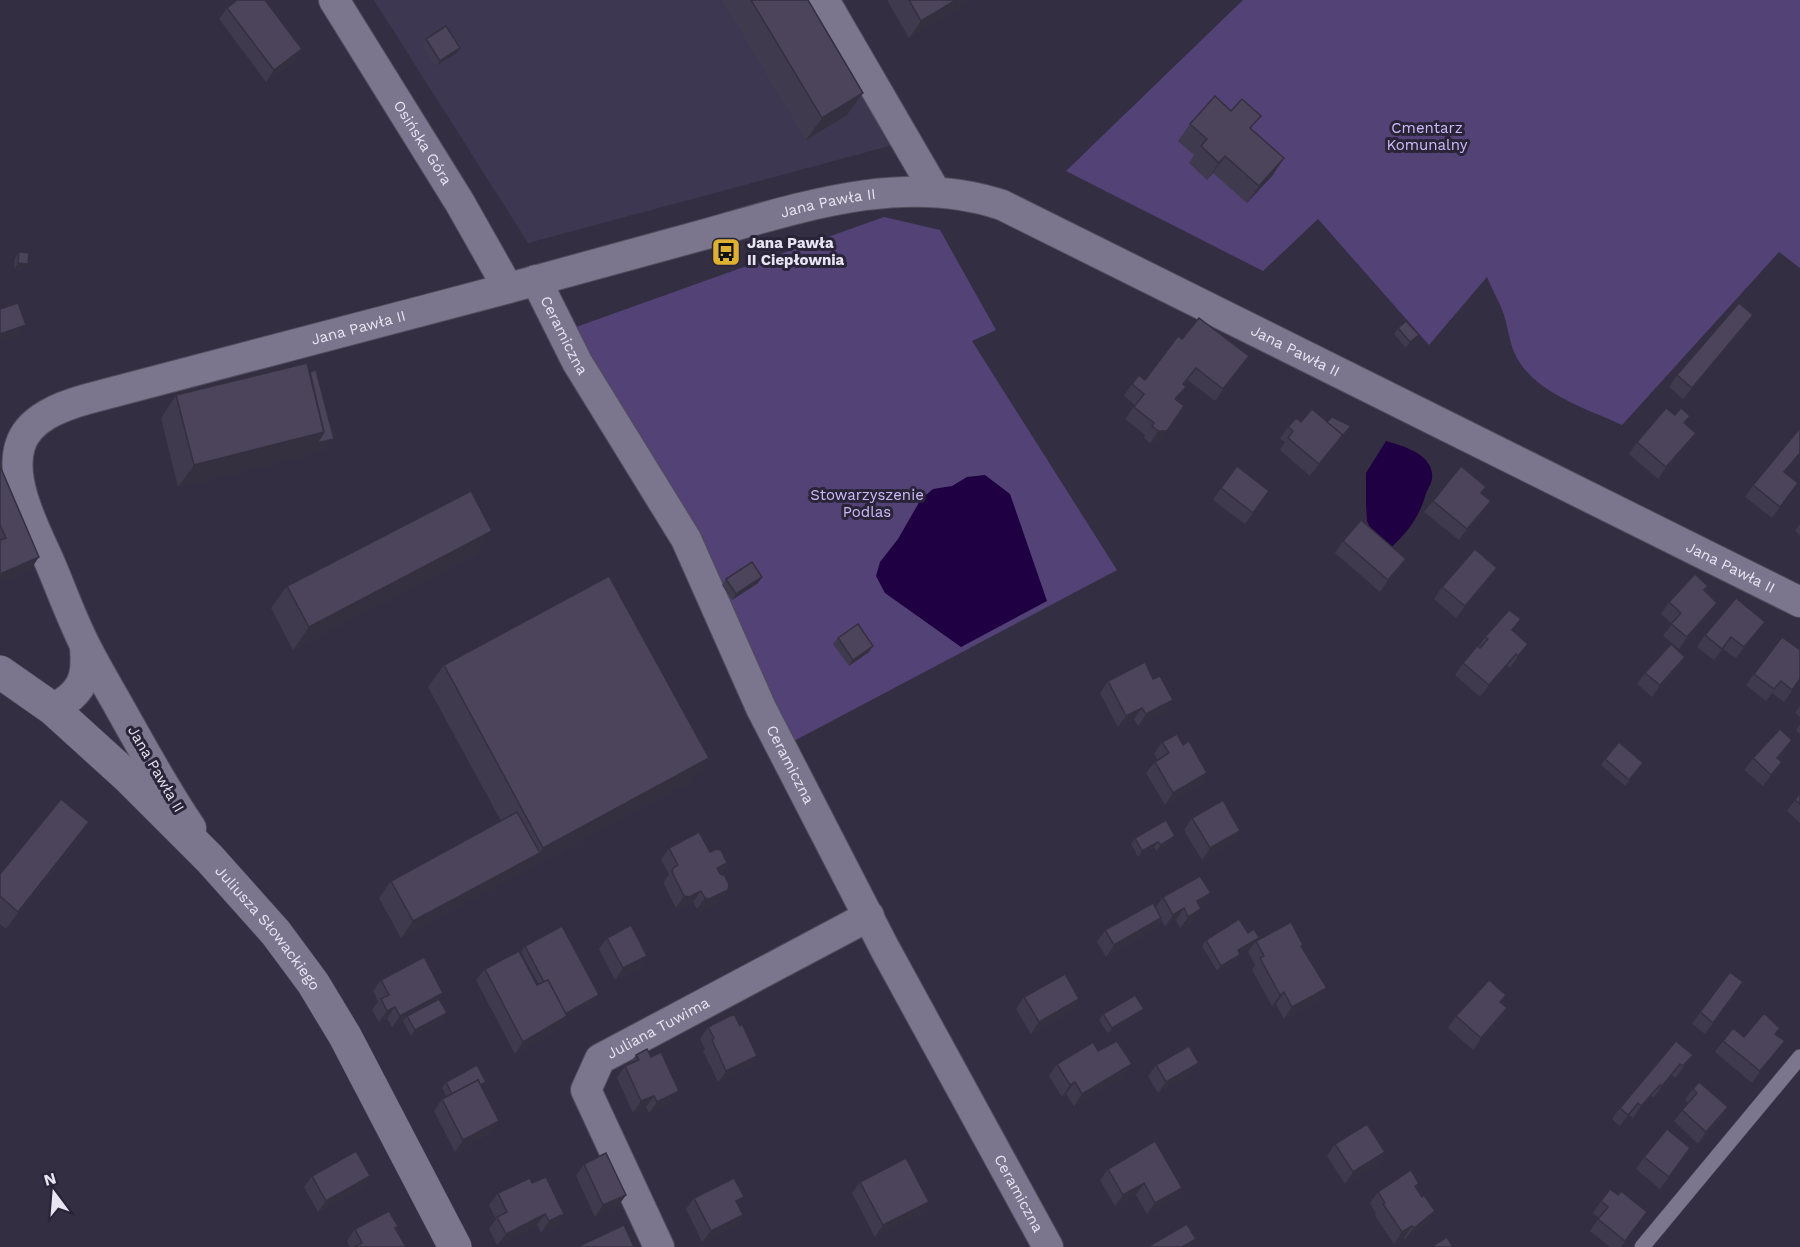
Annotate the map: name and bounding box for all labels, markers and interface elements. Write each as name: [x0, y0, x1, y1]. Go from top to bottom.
street label: Osińska Góra: [390, 97, 456, 189]
park label: Cmentarz Komunalny: [1387, 119, 1468, 154]
street label: Jana Pawła II: [778, 185, 877, 222]
place label: Jana Pawła II Ciepłownia: [747, 234, 845, 269]
bus stop icon: Jana Pawła II Ciepłownia: [710, 236, 742, 268]
street label: Ceramiczna: [536, 293, 592, 378]
street label: Jana Pawła II: [309, 307, 408, 349]
street label: Jana Pawła II: [1248, 321, 1343, 381]
park label: Stowarzyszenie Podlas: [810, 486, 924, 521]
street label: Jana Pawła II: [1683, 538, 1778, 597]
street label: Ceramiczna: [762, 722, 818, 807]
street label: Jana Pawła II: [124, 723, 188, 815]
street label: Juliusza Słowackiego: [211, 862, 324, 994]
street label: Juliana Tuwima: [604, 993, 713, 1063]
street label: Ceramiczna: [990, 1151, 1047, 1236]
north arrow: [24, 1163, 84, 1223]
text: N: [42, 1168, 58, 1190]

